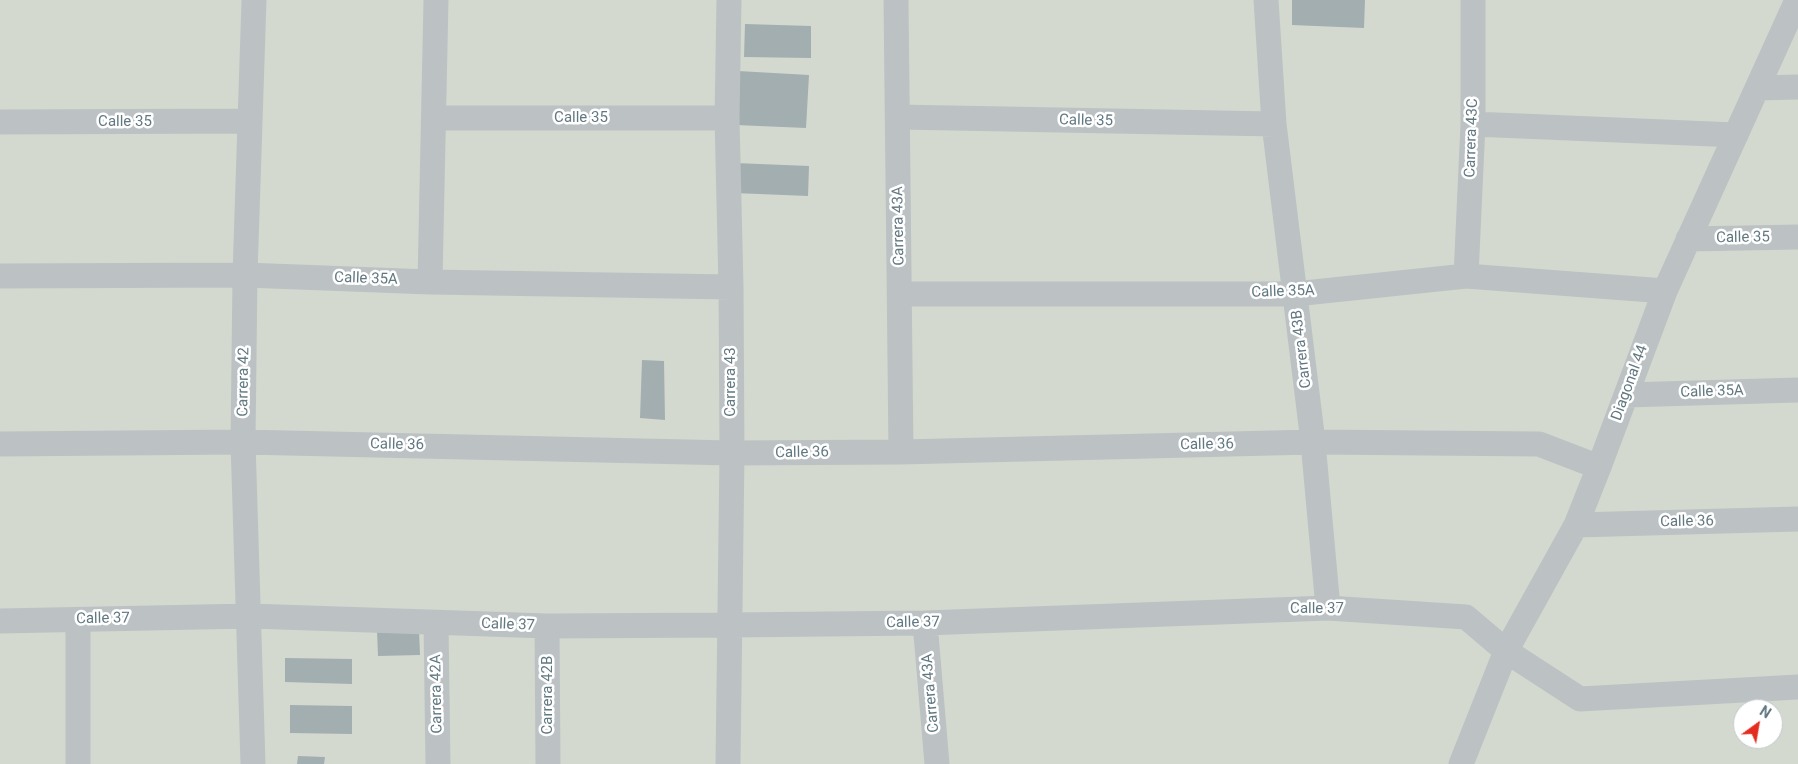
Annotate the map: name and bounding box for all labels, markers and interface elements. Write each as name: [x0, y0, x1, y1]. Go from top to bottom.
street label: Carrera 43C: [1462, 98, 1482, 178]
street label: Calle 35: [554, 109, 608, 127]
street label: Calle 35: [1059, 112, 1113, 130]
street label: Calle 35: [98, 113, 152, 131]
street label: Carrera 43A: [889, 186, 909, 266]
street label: Calle 35: [1716, 229, 1770, 247]
street label: Calle 35A: [334, 269, 398, 289]
street label: Calle 35A: [1251, 282, 1315, 302]
street label: Carrera 43B: [1288, 309, 1316, 389]
street label: Diagonal 44: [1608, 343, 1652, 423]
street label: Carrera 42: [234, 347, 254, 417]
street label: Carrera 43: [722, 347, 740, 417]
street label: Calle 35A: [1680, 382, 1744, 402]
street label: Calle 36: [370, 436, 424, 454]
street label: Calle 36: [1180, 436, 1234, 454]
street label: Calle 36: [775, 444, 829, 462]
street label: Calle 36: [1660, 513, 1714, 531]
street label: Calle 37: [1290, 600, 1344, 618]
street label: Calle 37: [76, 610, 130, 628]
street label: Calle 37: [886, 614, 940, 632]
street label: Calle 37: [481, 615, 535, 635]
street label: Carrera 43A: [919, 653, 943, 733]
street label: Carrera 42A: [427, 654, 447, 734]
street label: Carrera 42B: [539, 656, 557, 734]
north arrow: [1733, 699, 1783, 749]
text: N: [1757, 703, 1774, 722]

